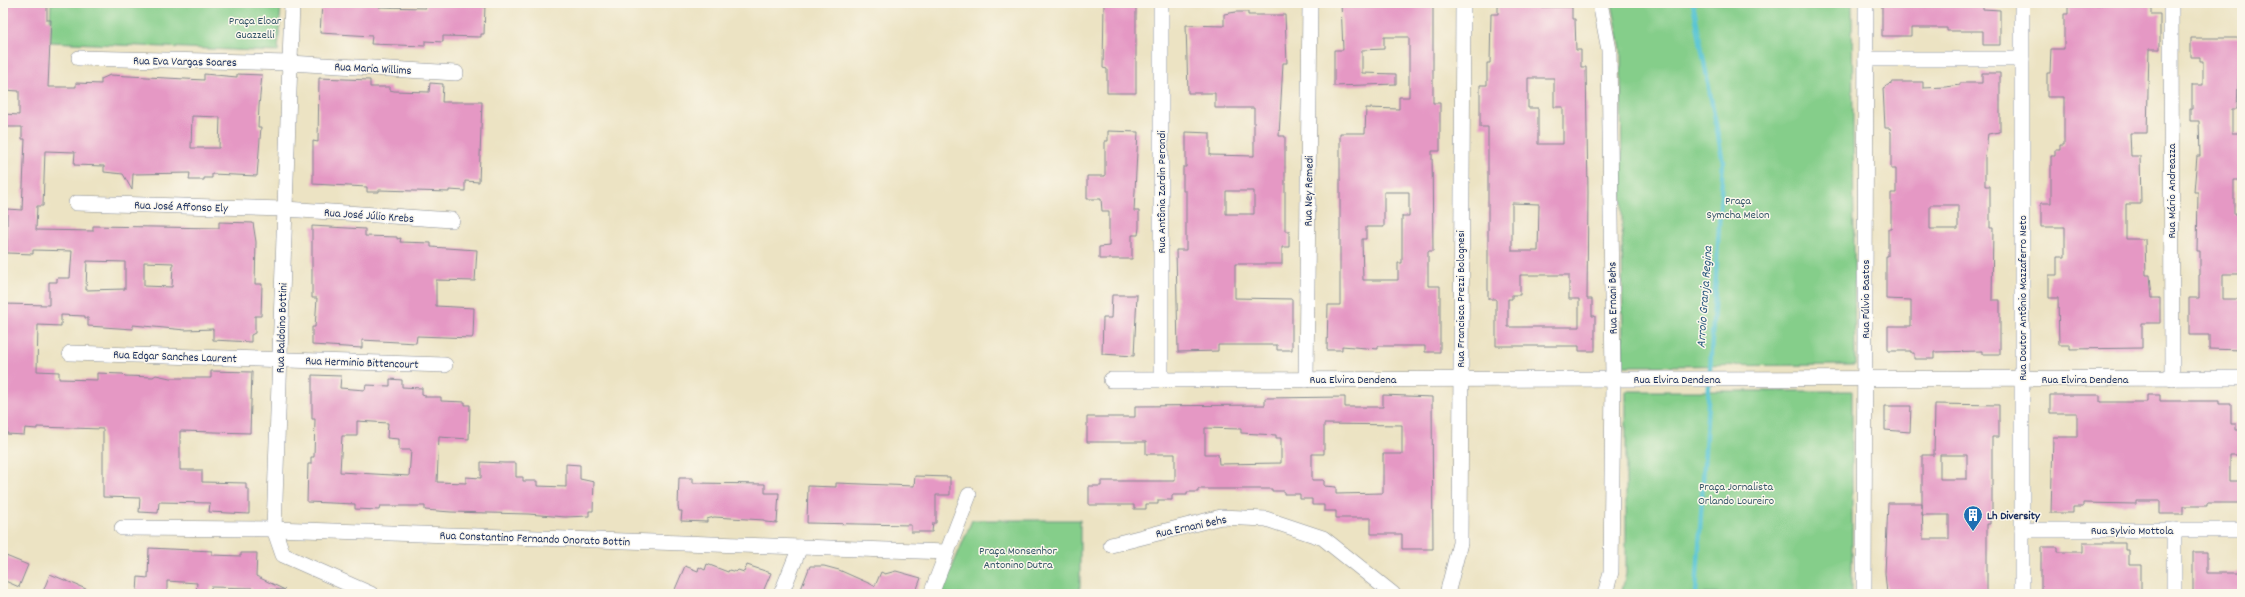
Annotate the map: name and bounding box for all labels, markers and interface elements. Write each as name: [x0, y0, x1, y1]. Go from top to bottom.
park label: Praça Eloar Guazzelli: [229, 13, 282, 44]
street label: Rua Eva Vargas Soares: [133, 53, 237, 72]
street label: Rua Maria Willims: [334, 59, 412, 80]
street label: Rua Antônia Zardin Perondi: [1154, 131, 1171, 253]
street label: Rua Mário Andreazza: [2164, 143, 2181, 238]
street label: Rua Ney Remedi: [1300, 156, 1319, 227]
park label: Praça Symcha Melon: [1706, 193, 1770, 224]
street label: Rua José Affonso Ely: [134, 197, 229, 218]
street label: Rua José Júlio Krebs: [323, 205, 415, 228]
street label: Rua Doutor Antônio Mazzaferro Neto: [2015, 215, 2032, 381]
street label: Rua Francisca Prezzi Bolognesi: [1453, 230, 1470, 368]
water label: Arroio Granja Regina: [1692, 245, 1719, 349]
street label: Rua Fúlvio Bastos: [1858, 259, 1875, 339]
street label: Rua Ernani Behs: [1604, 262, 1623, 334]
street label: Rua Baldoino Bottini: [272, 283, 293, 373]
street label: Rua Edgar Sanches Laurent: [113, 347, 238, 368]
street label: Rua Herminio Bittencourt: [305, 353, 419, 374]
street label: Rua Elvira Dendena: [1310, 372, 1397, 389]
street label: Rua Elvira Dendena: [1634, 372, 1721, 389]
street label: Rua Elvira Dendena: [2042, 372, 2129, 389]
park label: Praça Jornalista Orlando Loureiro: [1698, 479, 1774, 510]
building icon: Lh Diversity: [1962, 504, 1984, 532]
place label: Lh Diversity: [1987, 508, 2041, 525]
street label: Rua Ernani Behs: [1154, 512, 1229, 543]
street label: Rua Sylvio Mottola: [2091, 523, 2174, 540]
street label: Rua Constantino Fernando Onorato Bottin: [439, 528, 631, 551]
park label: Praça Monsenhor Antonino Dutra: [979, 543, 1057, 574]

